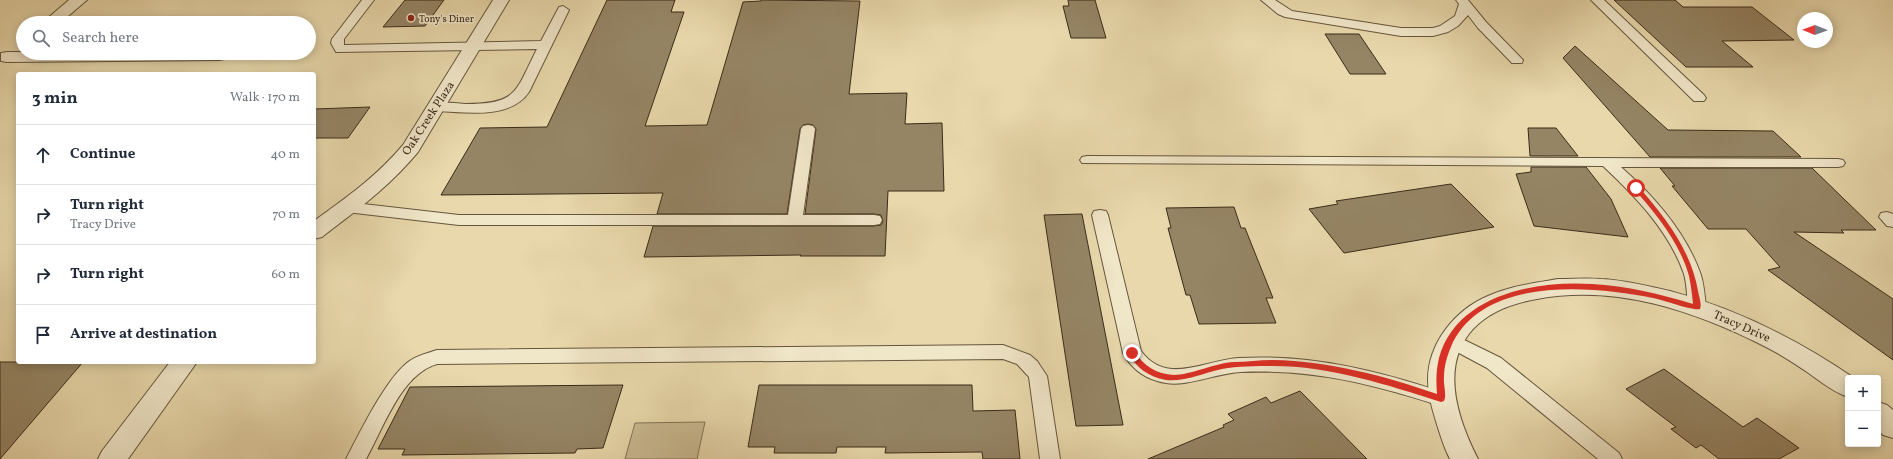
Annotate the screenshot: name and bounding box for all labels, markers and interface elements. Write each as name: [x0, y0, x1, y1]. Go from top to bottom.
place label: Tony's Diner: [419, 12, 474, 26]
north arrow: [1797, 12, 1833, 48]
marker: Tony's Diner: [406, 13, 416, 23]
search box: [16, 16, 316, 60]
icon: search: [30, 27, 52, 49]
text: Search here: [62, 28, 139, 49]
street label: Oak Creek Plaza: [399, 78, 459, 159]
text: 3 min: [32, 87, 78, 110]
text: Walk · 170 m: [230, 89, 300, 107]
icon: ahead: [32, 144, 54, 166]
text: Continue: [70, 144, 135, 165]
text: 40 m: [271, 146, 300, 164]
route start: [1627, 179, 1645, 197]
text: Turn right: [70, 195, 144, 216]
icon: right: [32, 204, 54, 226]
text: 70 m: [272, 206, 300, 224]
text: Tracy Drive: [70, 216, 136, 234]
icon: right: [32, 264, 54, 286]
text: Turn right: [70, 264, 144, 285]
text: 60 m: [272, 266, 300, 284]
street label: Tracy Drive: [1711, 307, 1773, 347]
icon: arrive: [32, 324, 54, 346]
text: Arrive at destination: [70, 324, 217, 345]
route end: [1123, 344, 1141, 362]
map controls: [1845, 375, 1881, 447]
button: +: [1845, 375, 1881, 411]
button: −: [1845, 411, 1881, 447]

